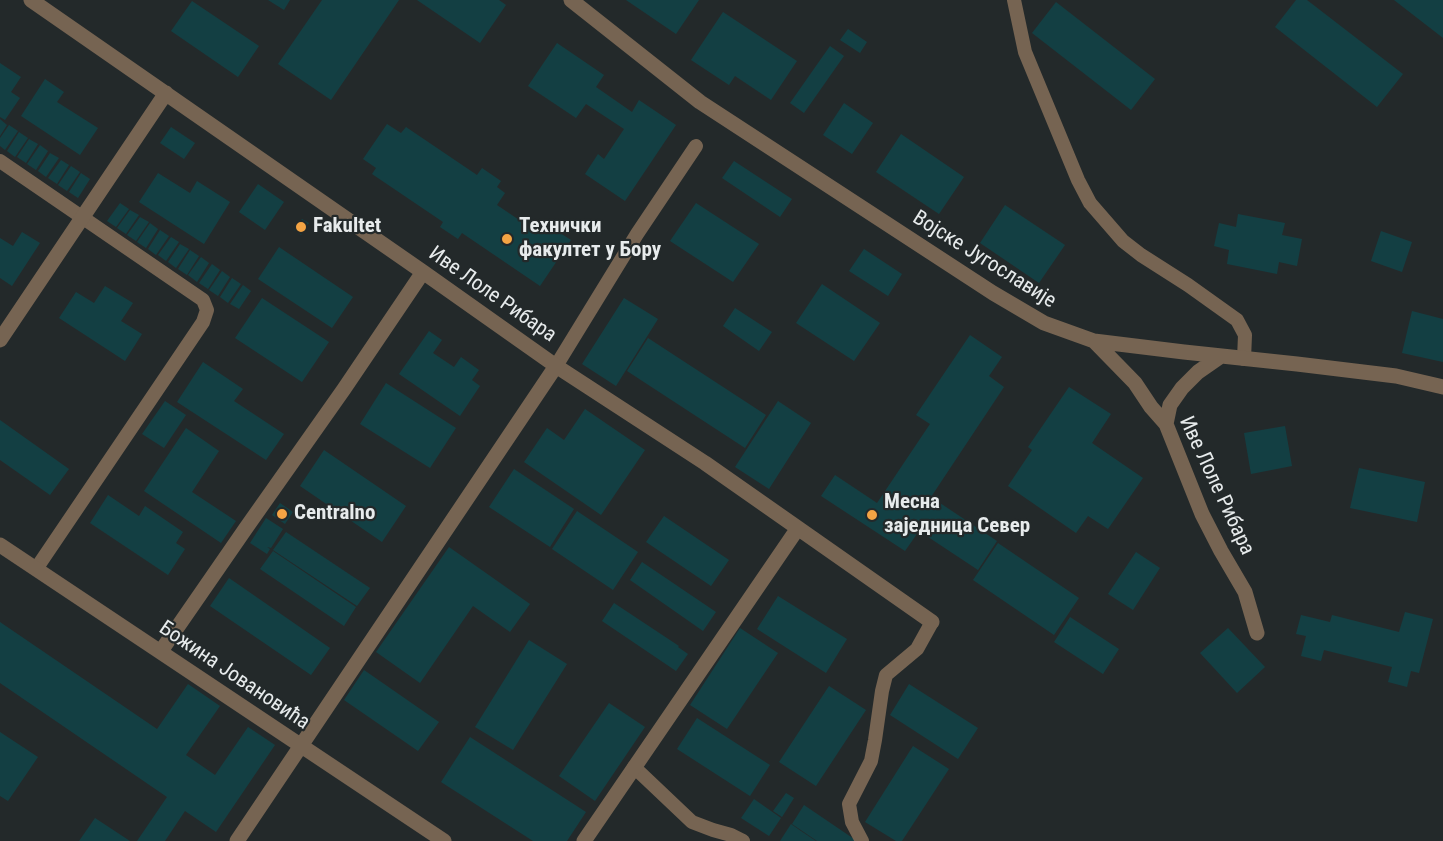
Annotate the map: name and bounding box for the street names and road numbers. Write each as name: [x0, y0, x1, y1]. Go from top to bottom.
street label: Војске Југославије: [908, 206, 1060, 314]
street label: Иве Лоле Рибара: [423, 242, 561, 348]
street label: Иве Лоле Рибара: [1173, 413, 1259, 559]
street label: Божина Јовановића: [154, 616, 314, 736]

